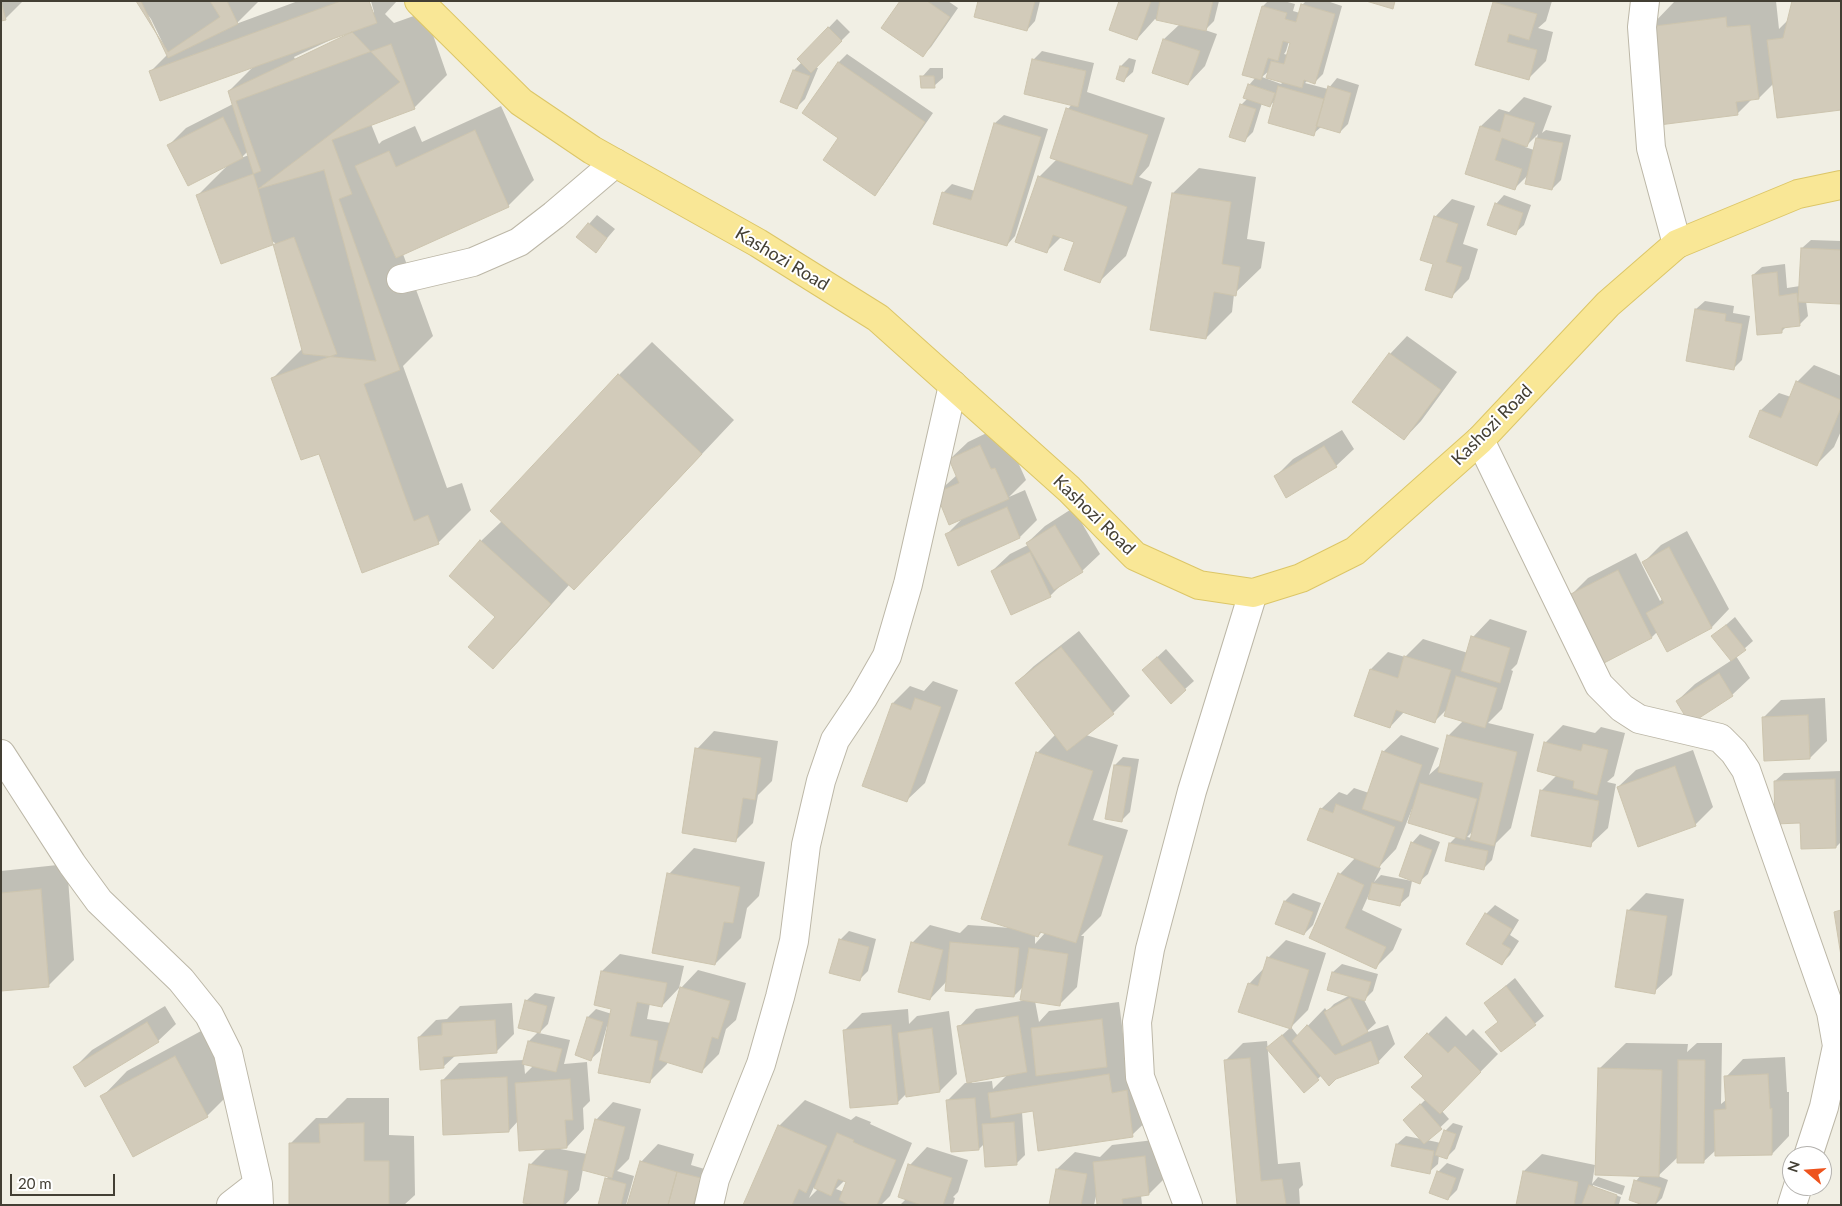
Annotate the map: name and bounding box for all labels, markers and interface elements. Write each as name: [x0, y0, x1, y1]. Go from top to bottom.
street label: Kashozi Road: [731, 223, 833, 295]
street label: Kashozi Road: [1447, 380, 1537, 470]
street label: Kashozi Road: [1048, 471, 1140, 559]
north arrow: [1782, 1146, 1832, 1196]
text: N: [1783, 1159, 1803, 1174]
scale bar: [12, 1164, 118, 1196]
text: 20 m: [18, 1174, 52, 1192]

